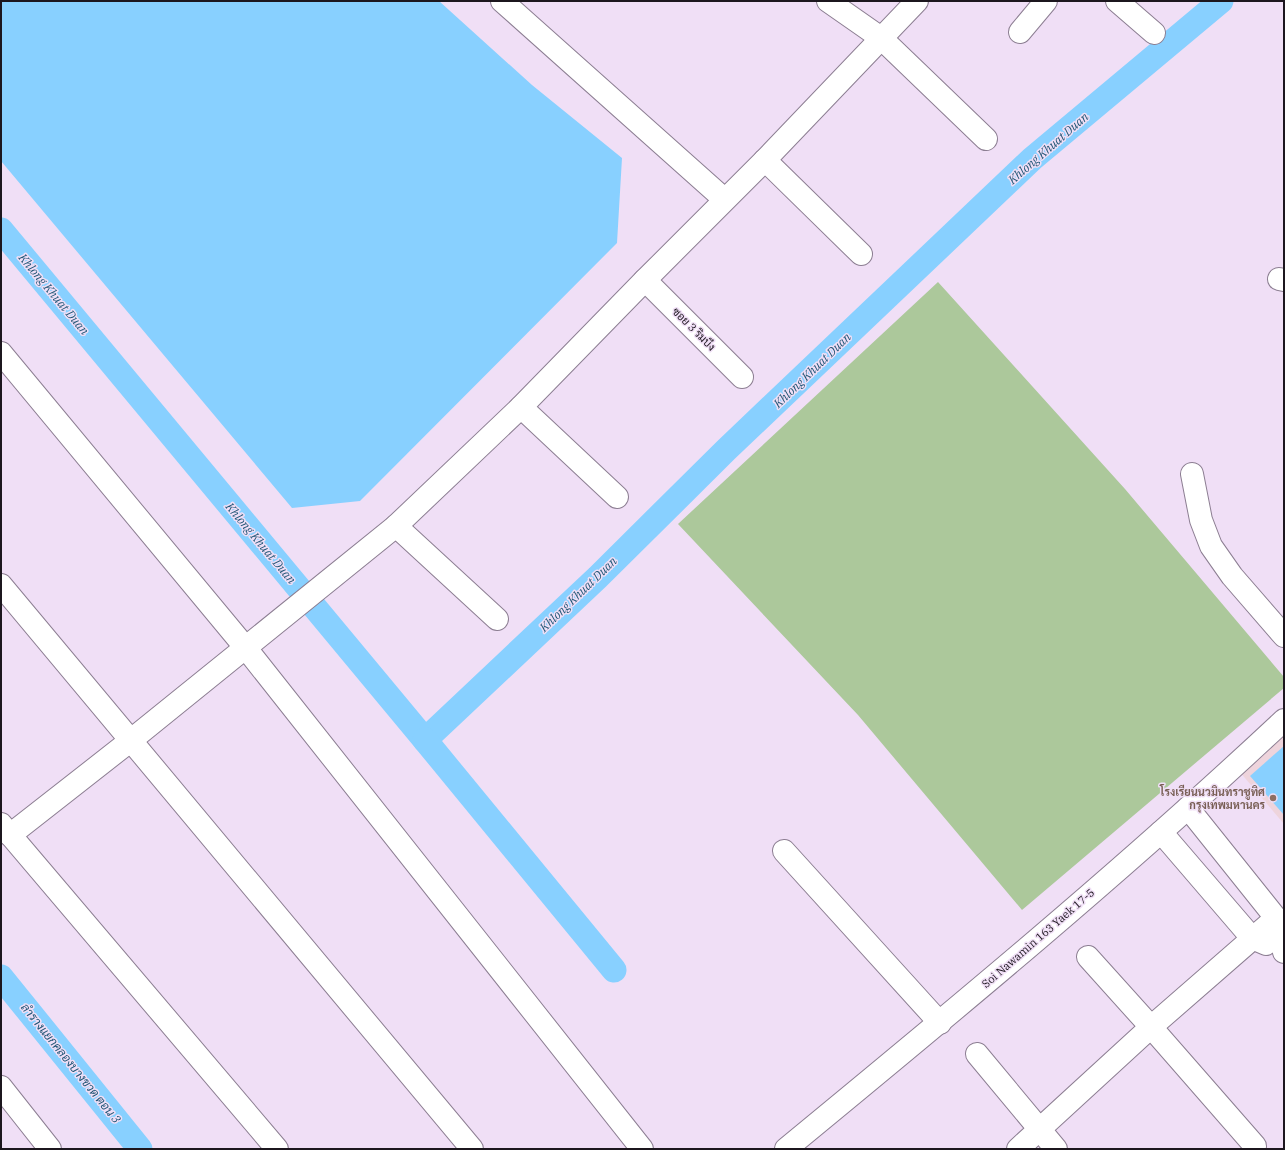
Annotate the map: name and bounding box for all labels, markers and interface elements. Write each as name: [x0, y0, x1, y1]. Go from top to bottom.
water label: Khlong Khuat Duan: [1004, 109, 1091, 188]
water label: Khlong Khuat Duan: [15, 250, 93, 338]
street label: ซอย 3 ริมบึง: [669, 304, 719, 354]
water label: Khlong Khuat Duan: [770, 329, 854, 411]
water label: Khlong Khuat Duan: [222, 499, 300, 587]
water label: Khlong Khuat Duan: [536, 553, 620, 635]
place label: โรงเรียนนวมินทราชูทิศ กรุงเทพมหานคร: [1159, 784, 1266, 813]
marker: โรงเรียนนวมินทราชูทิศ กรุงเทพมหานคร: [1268, 793, 1278, 803]
street label: Soi Nawamin 163 Yaek 17-5: [979, 885, 1097, 991]
water label: ลำรางแยกคลองบางขวด ตอน 3: [18, 1000, 124, 1126]

